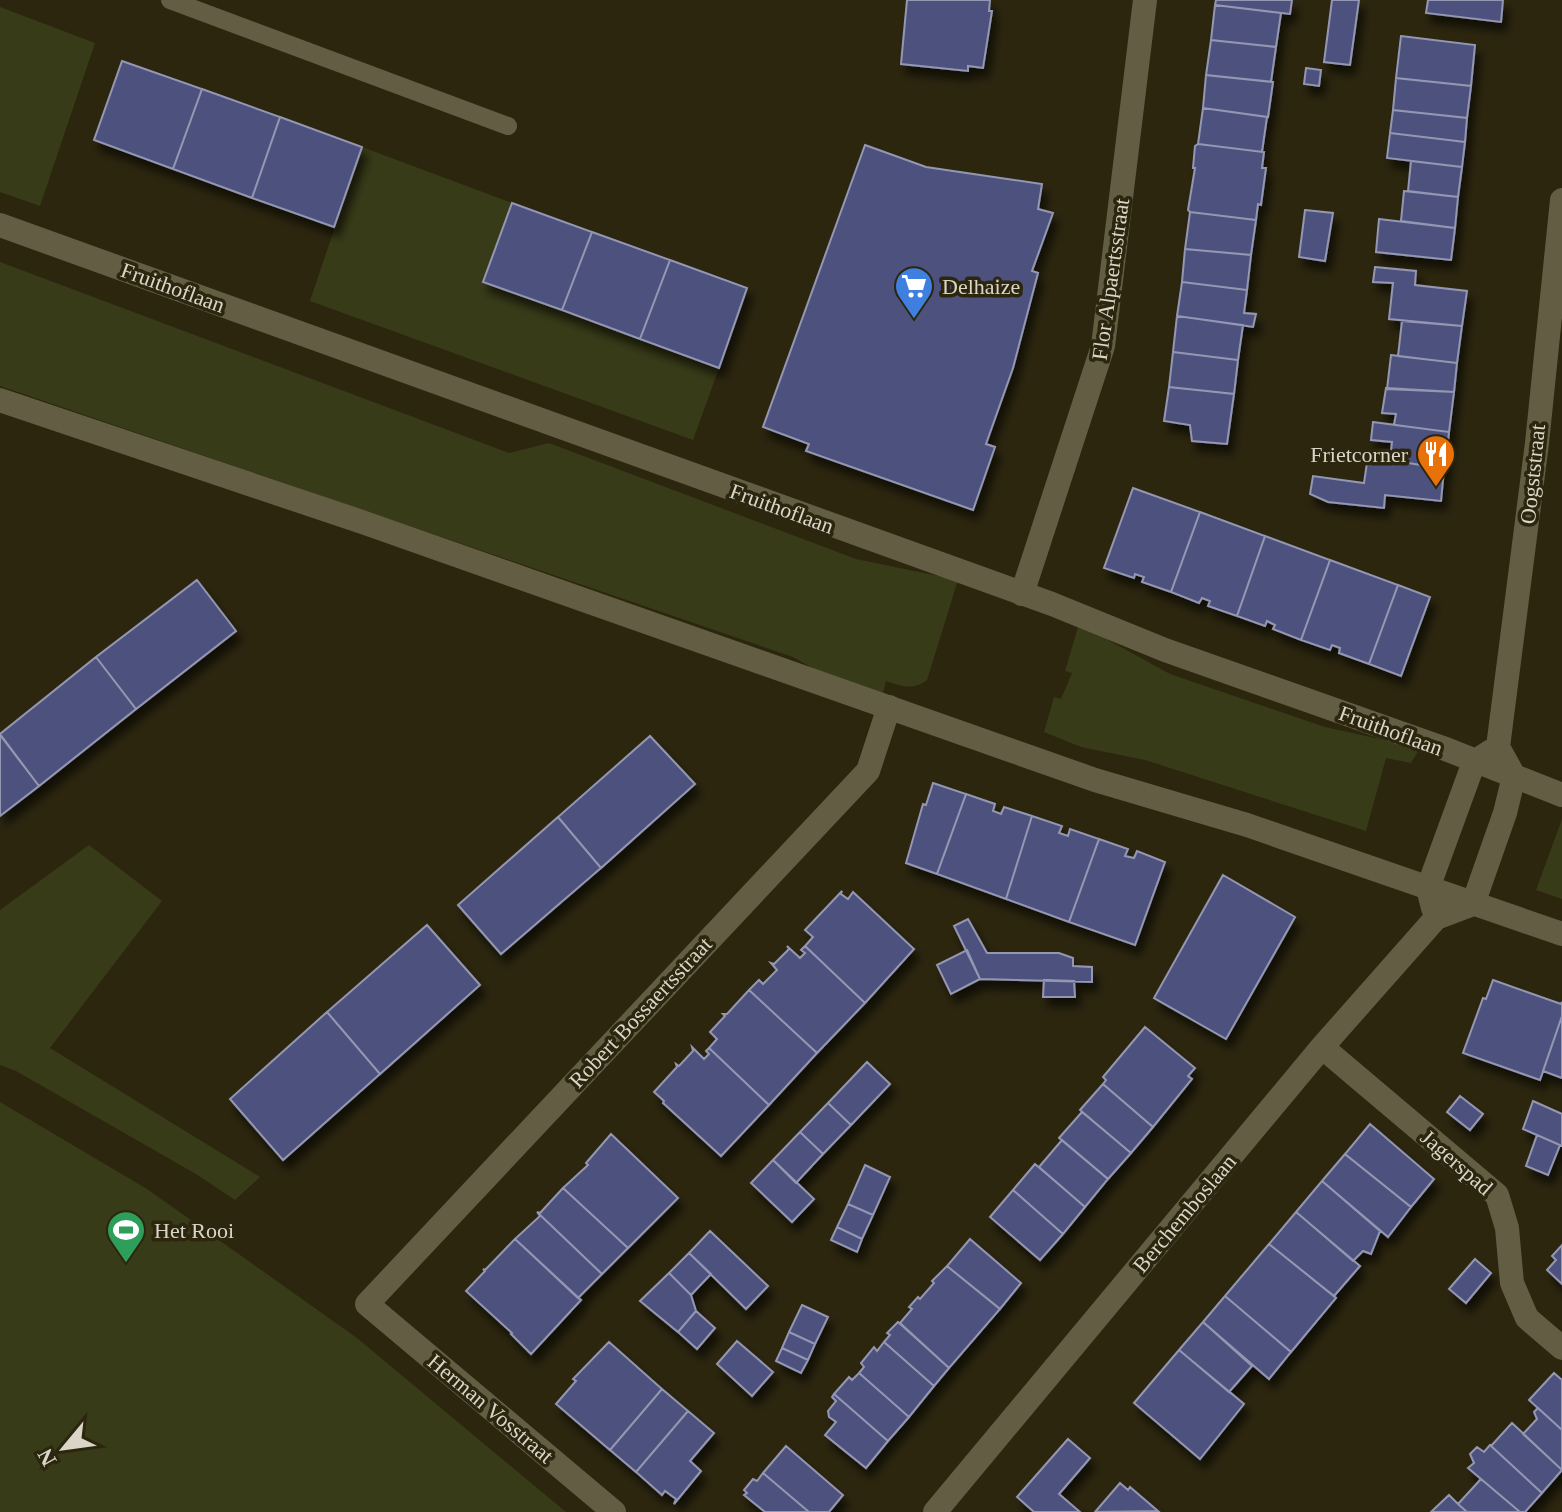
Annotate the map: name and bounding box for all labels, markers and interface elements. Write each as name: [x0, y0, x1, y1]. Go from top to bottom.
street label: Flor Alpaertsstraat: [1087, 197, 1134, 362]
street label: Fruithoflaan: [117, 257, 228, 318]
supermarket icon: Delhaize: [893, 265, 935, 320]
place label: Delhaize: [942, 274, 1020, 299]
street label: Oogststraat: [1515, 423, 1550, 525]
restaurant icon: Frietcorner: [1415, 433, 1457, 488]
place label: Frietcorner: [1310, 442, 1409, 467]
street label: Fruithoflaan: [726, 478, 837, 539]
street label: Fruithoflaan: [1335, 700, 1446, 761]
street label: Robert Bossaertsstraat: [564, 932, 717, 1093]
street label: Jagerspad: [1416, 1124, 1498, 1200]
street label: Berchemboslaan: [1128, 1149, 1241, 1278]
sports icon: Het Rooi: [105, 1209, 147, 1264]
place label: Het Rooi: [154, 1218, 234, 1243]
street label: Herman Vosstraat: [423, 1349, 559, 1468]
north arrow: [24, 1408, 104, 1488]
text: N: [32, 1444, 62, 1470]

